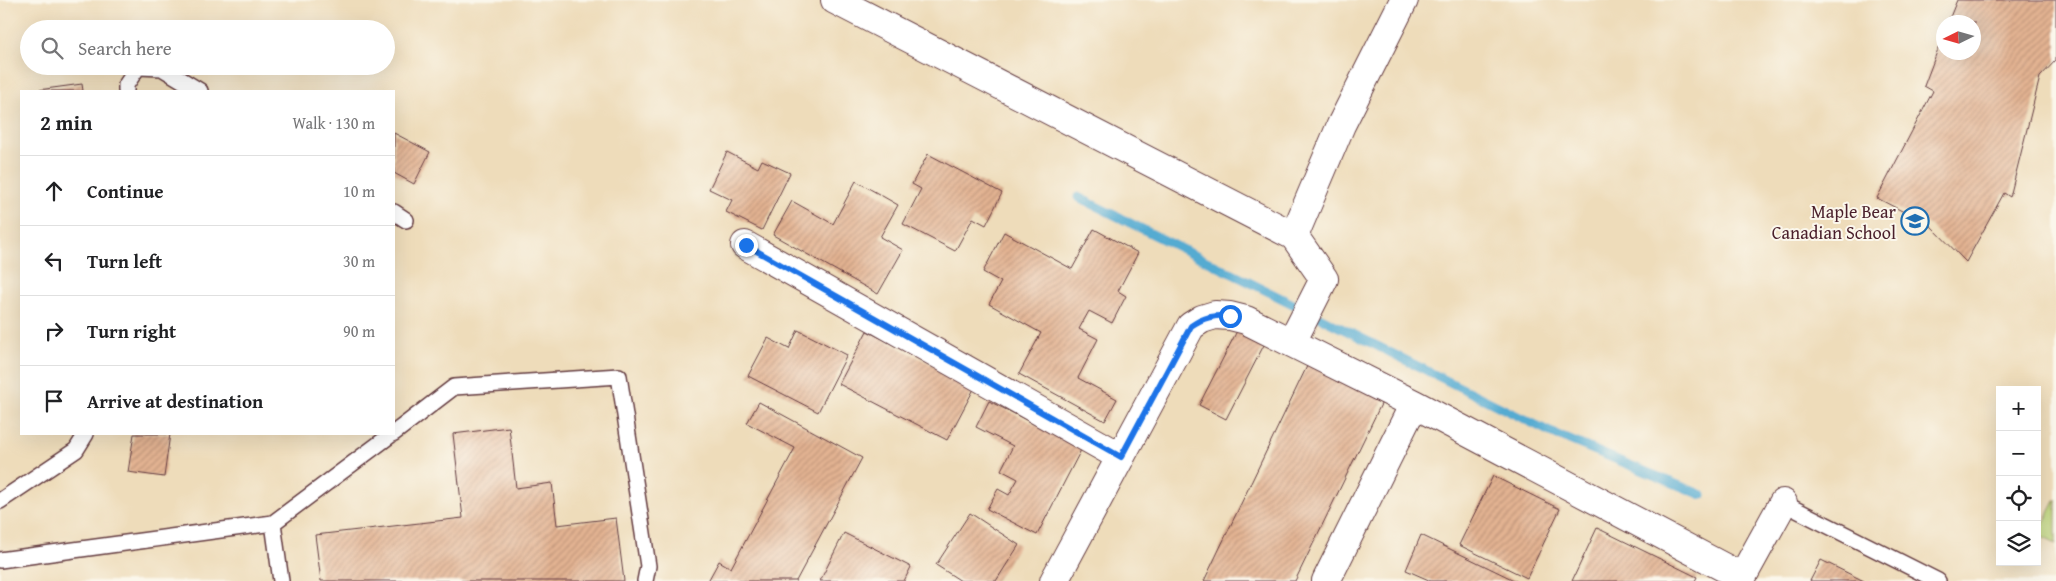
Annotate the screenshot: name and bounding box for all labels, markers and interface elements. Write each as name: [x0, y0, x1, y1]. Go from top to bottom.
north arrow: [1936, 15, 1981, 60]
search box: [20, 20, 395, 75]
icon: search: [38, 34, 66, 62]
text: Search here: [78, 34, 172, 62]
text: 2 min: [40, 107, 92, 138]
text: Walk · 130 m: [292, 111, 375, 135]
icon: ahead: [40, 177, 68, 205]
text: Continue: [87, 177, 164, 205]
text: 10 m: [343, 179, 375, 203]
place label: Maple Bear Canadian School: [1772, 198, 1897, 246]
school or university icon: Maple Bear Canadian School: [1900, 206, 1930, 236]
route end: [735, 234, 758, 257]
icon: left: [40, 247, 68, 275]
text: Turn left: [87, 247, 162, 275]
text: 30 m: [343, 249, 375, 273]
route start: [1219, 305, 1242, 328]
icon: right: [40, 317, 68, 345]
text: Turn right: [87, 317, 176, 345]
text: 90 m: [343, 319, 375, 343]
map controls: [1996, 386, 2041, 566]
button: +: [1996, 386, 2041, 431]
icon: arrive: [40, 387, 68, 415]
text: Arrive at destination: [87, 387, 263, 415]
button: −: [1996, 431, 2041, 476]
button: locate: [1996, 476, 2041, 521]
button: layers: [1996, 521, 2041, 566]

